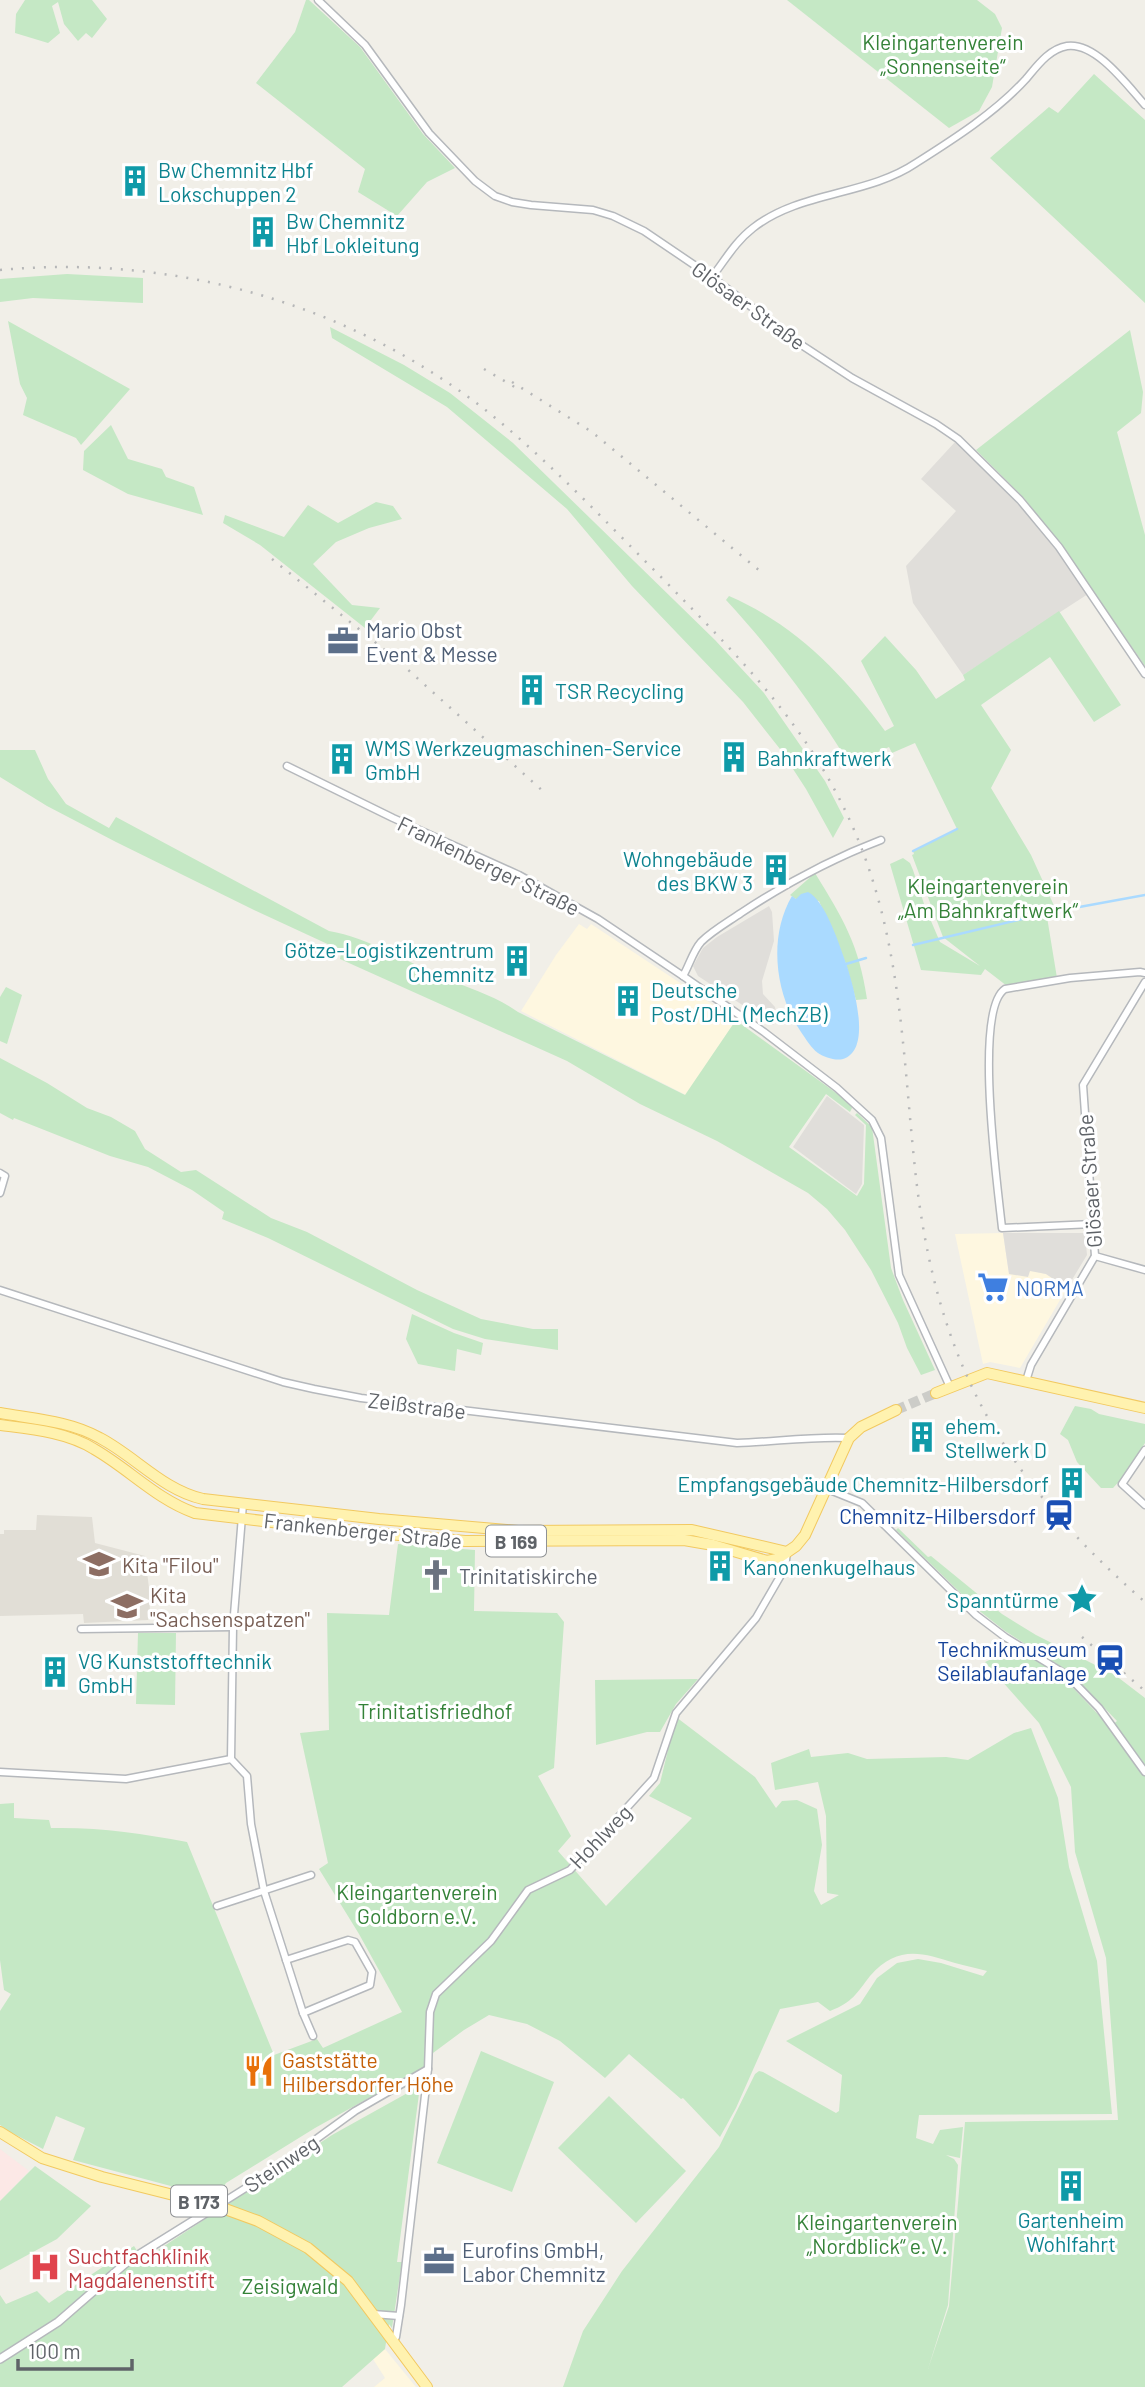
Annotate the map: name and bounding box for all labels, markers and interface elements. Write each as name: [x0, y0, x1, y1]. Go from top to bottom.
park label: Kleingartenverein „Sonnenseite“: [862, 29, 1024, 78]
place label: Bw Chemnitz Hbf Lokschuppen 2: [158, 157, 313, 206]
building icon: Bw Chemnitz Hbf Lokschuppen 2: [118, 164, 152, 198]
place label: Bw Chemnitz Hbf Lokleitung: [286, 208, 420, 257]
building icon: Bw Chemnitz Hbf Lokleitung: [246, 215, 280, 249]
street label: Glösaer Straße: [687, 256, 811, 354]
place label: Mario Obst Event & Messe: [366, 617, 498, 666]
office icon: Mario Obst Event & Messe: [326, 624, 360, 658]
building icon: TSR Recycling: [515, 673, 549, 707]
place label: TSR Recycling: [555, 678, 684, 703]
place label: WMS Werkzeugmaschinen-Service GmbH: [365, 735, 681, 784]
building icon: Bahnkraftwerk: [717, 740, 751, 774]
building icon: WMS Werkzeugmaschinen-Service GmbH: [325, 742, 359, 776]
place label: Bahnkraftwerk: [757, 745, 891, 770]
street label: Frankenberger Straße: [394, 810, 584, 920]
place label: Wohngebäude des BKW 3: [623, 846, 753, 895]
building icon: Wohngebäude des BKW 3: [759, 853, 793, 887]
park label: Kleingartenverein „Am Bahnkraftwerk“: [898, 873, 1078, 922]
place label: Götze-Logistikzentrum Chemnitz: [284, 937, 494, 986]
building icon: Götze-Logistikzentrum Chemnitz: [500, 944, 534, 978]
place label: Deutsche Post/DHL (MechZB): [651, 977, 828, 1026]
building icon: Deutsche Post/DHL (MechZB): [611, 984, 645, 1018]
street label: Glösaer Straße: [1072, 1113, 1106, 1249]
supermarket icon: NORMA: [976, 1270, 1010, 1304]
place label: NORMA: [1016, 1275, 1084, 1300]
street label: Zeißstraße: [367, 1387, 467, 1423]
place label: ehem. Stellwerk D: [945, 1413, 1047, 1462]
building icon: ehem. Stellwerk D: [905, 1420, 939, 1454]
building icon: Empfangsgebäude Chemnitz-Hilbersdorf: [1055, 1466, 1089, 1500]
place label: Empfangsgebäude Chemnitz-Hilbersdorf: [677, 1471, 1049, 1496]
station icon: Chemnitz-Hilbersdorf: [1042, 1498, 1076, 1532]
place label: Chemnitz-Hilbersdorf: [839, 1503, 1036, 1528]
street label: Frankenberger Straße: [263, 1507, 463, 1553]
road number: B 169: [486, 1526, 546, 1556]
school or university icon: Kita "Filou": [82, 1547, 116, 1581]
building icon: Kanonenkugelhaus: [703, 1549, 737, 1583]
place label: Kita "Filou": [122, 1552, 219, 1577]
place label: Kanonenkugelhaus: [743, 1554, 915, 1579]
church icon: Trinitatiskirche: [419, 1558, 453, 1592]
place label: Trinitatiskirche: [459, 1563, 598, 1588]
place label: Kita "Sachsenspatzen": [150, 1582, 310, 1631]
place icon: Spanntürme: [1065, 1582, 1099, 1616]
place label: Spanntürme: [947, 1587, 1059, 1612]
school or university icon: Kita "Sachsenspatzen": [110, 1589, 144, 1623]
place label: Technikmuseum Seilablaufanlage: [937, 1636, 1087, 1685]
station icon: Technikmuseum Seilablaufanlage: [1093, 1643, 1127, 1677]
place label: VG Kunststofftechnik GmbH: [78, 1648, 272, 1697]
building icon: VG Kunststofftechnik GmbH: [38, 1655, 72, 1689]
park label: Trinitatisfriedhof: [358, 1698, 512, 1723]
street label: Hohlweg: [564, 1799, 636, 1873]
park label: Kleingartenverein Goldborn e.V.: [336, 1879, 498, 1928]
place label: Gaststätte Hilbersdorfer Höhe: [282, 2047, 454, 2096]
restaurant icon: Gaststätte Hilbersdorfer Höhe: [242, 2054, 276, 2088]
street label: Steinweg: [239, 2129, 323, 2197]
building icon: Gartenheim Wohlfahrt: [1054, 2169, 1088, 2203]
road number: B 173: [171, 2186, 227, 2216]
place label: Gartenheim Wohlfahrt: [1018, 2207, 1124, 2256]
park label: Kleingartenverein „Nordblick“ e. V.: [796, 2209, 958, 2258]
place label: Eurofins GmbH, Labor Chemnitz: [462, 2237, 605, 2286]
place label: Suchtfachklinik Magdalenenstift: [68, 2243, 215, 2292]
office icon: Eurofins GmbH, Labor Chemnitz: [422, 2244, 456, 2278]
hospital icon: Suchtfachklinik Magdalenenstift: [28, 2250, 62, 2284]
park label: Zeisigwald: [242, 2273, 338, 2298]
scale bar: [18, 2328, 131, 2372]
text: 100 m: [28, 2338, 81, 2363]

